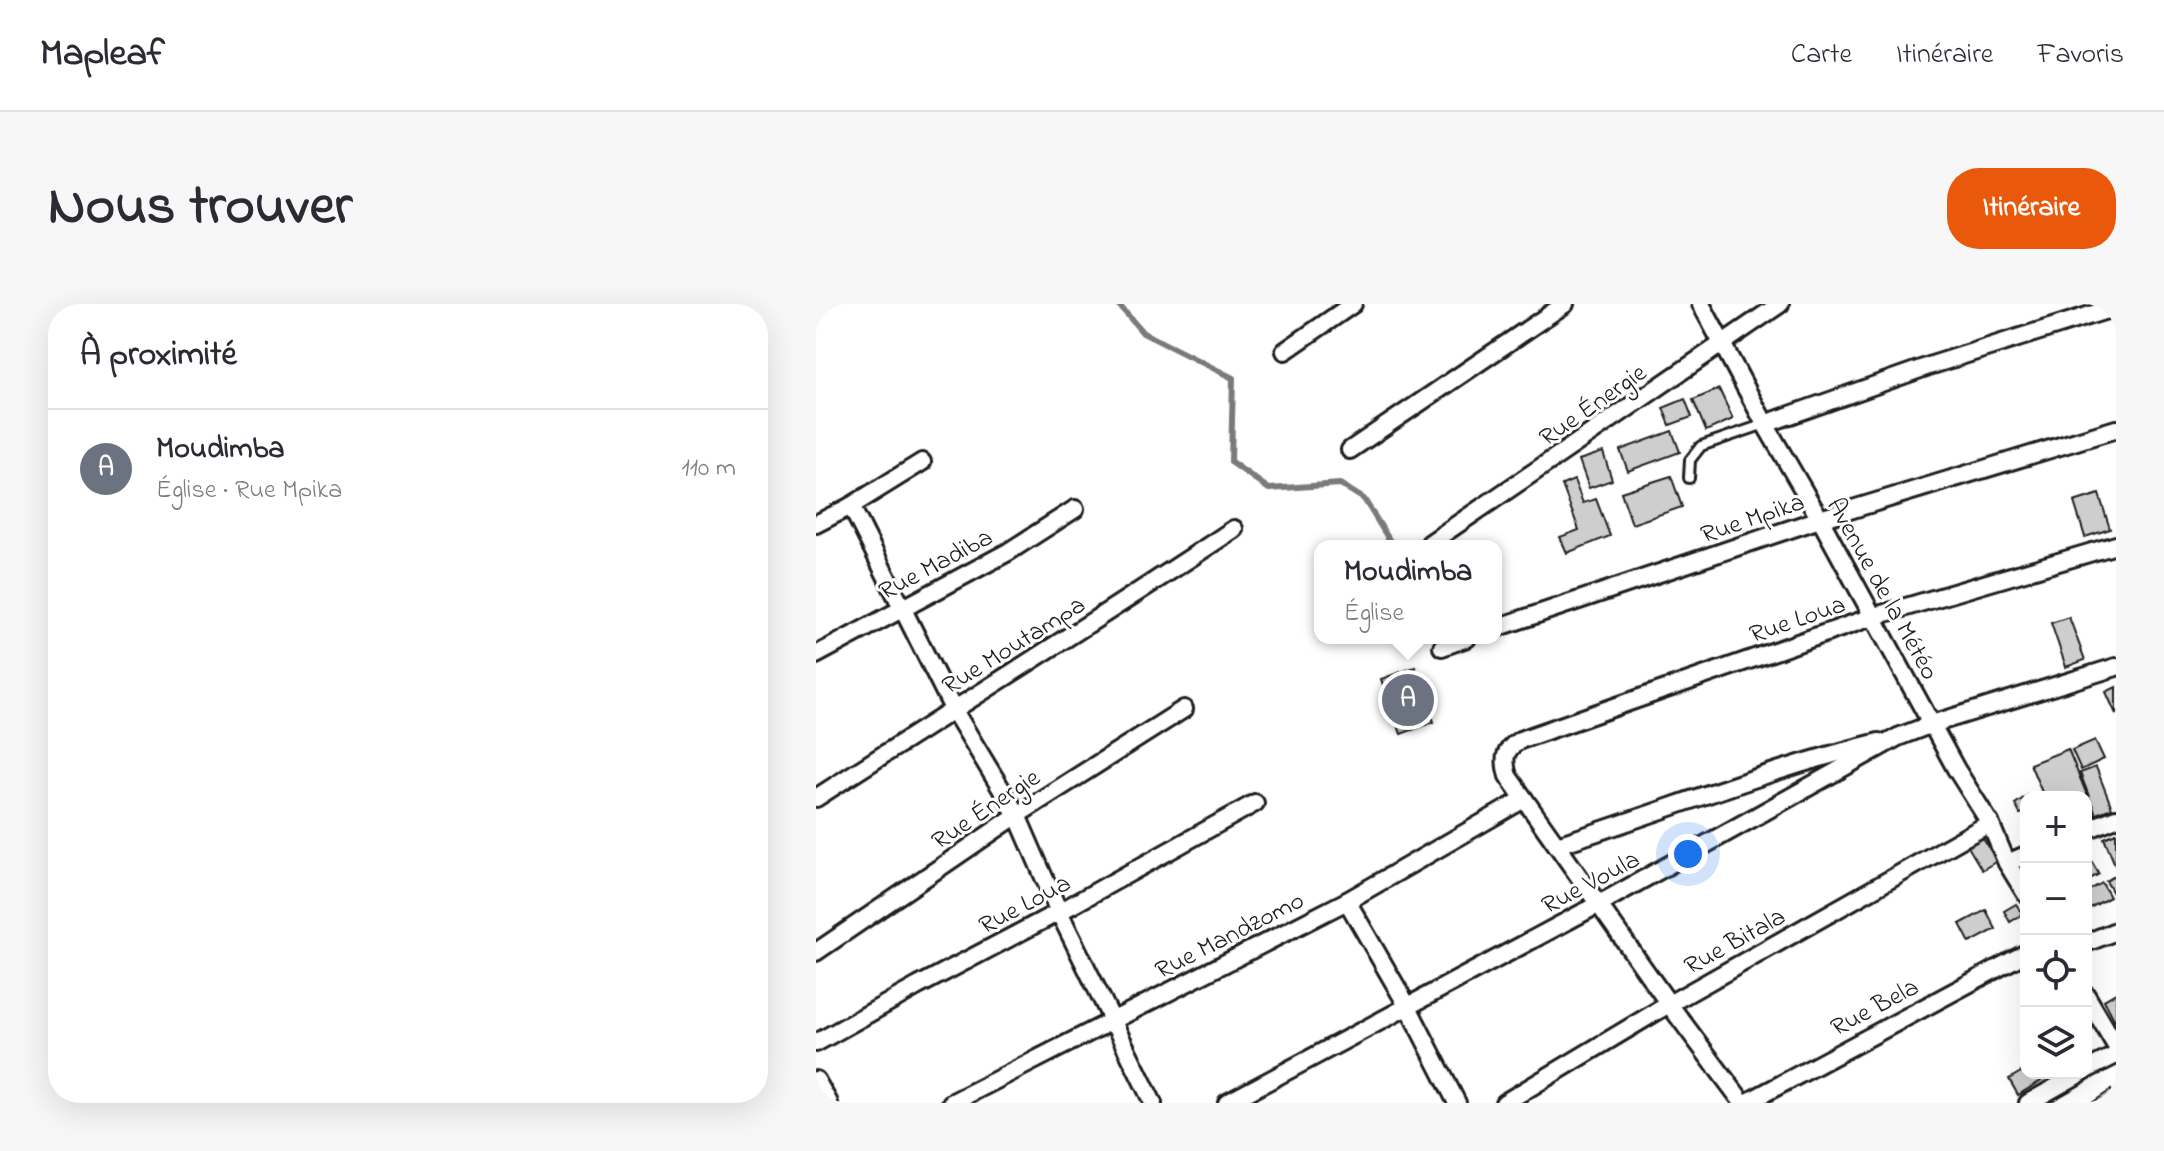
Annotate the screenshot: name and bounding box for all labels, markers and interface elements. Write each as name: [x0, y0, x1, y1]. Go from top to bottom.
text: Mapleaf: [40, 27, 165, 83]
text: Carte: [1791, 35, 1852, 76]
text: Itinéraire: [1896, 35, 1993, 76]
text: Favoris: [2037, 35, 2124, 76]
text: Nous trouver: [48, 168, 352, 249]
button: Itinéraire: [1947, 168, 2116, 249]
text: À proximité: [80, 331, 237, 381]
street label: Rue Énergie: [1532, 355, 1656, 457]
text: Moudimba: [156, 428, 284, 472]
text: A: [98, 450, 114, 488]
text: 110 m: [682, 450, 736, 488]
text: Église · Rue Mpika: [156, 472, 342, 510]
street label: Rue Mpika: [1696, 484, 1810, 555]
street label: Avenue de la Météo: [1815, 491, 1947, 688]
street label: Rue Madiba: [873, 520, 1000, 612]
popup: [1314, 540, 1502, 644]
text: Moudimba: [1344, 551, 1472, 595]
street label: Rue Moutampa: [936, 587, 1094, 706]
street label: Rue Loua: [1745, 587, 1851, 655]
text: Église: [1344, 595, 1404, 633]
pin: A: [1382, 670, 1434, 730]
street label: Rue Énergie: [925, 760, 1049, 861]
map controls: [2020, 791, 2092, 1079]
button: +: [2020, 791, 2092, 863]
your location: [1668, 834, 1708, 874]
street label: Rue Voula: [1536, 842, 1647, 925]
button: −: [2020, 863, 2092, 935]
street label: Rue Loua: [973, 866, 1078, 946]
street label: Rue Mandzomo: [1149, 883, 1311, 991]
street label: Rue Bitala: [1678, 899, 1793, 986]
button: locate: [2020, 935, 2092, 1007]
street label: Rue Bela: [1825, 970, 1926, 1048]
button: layers: [2020, 1007, 2092, 1079]

